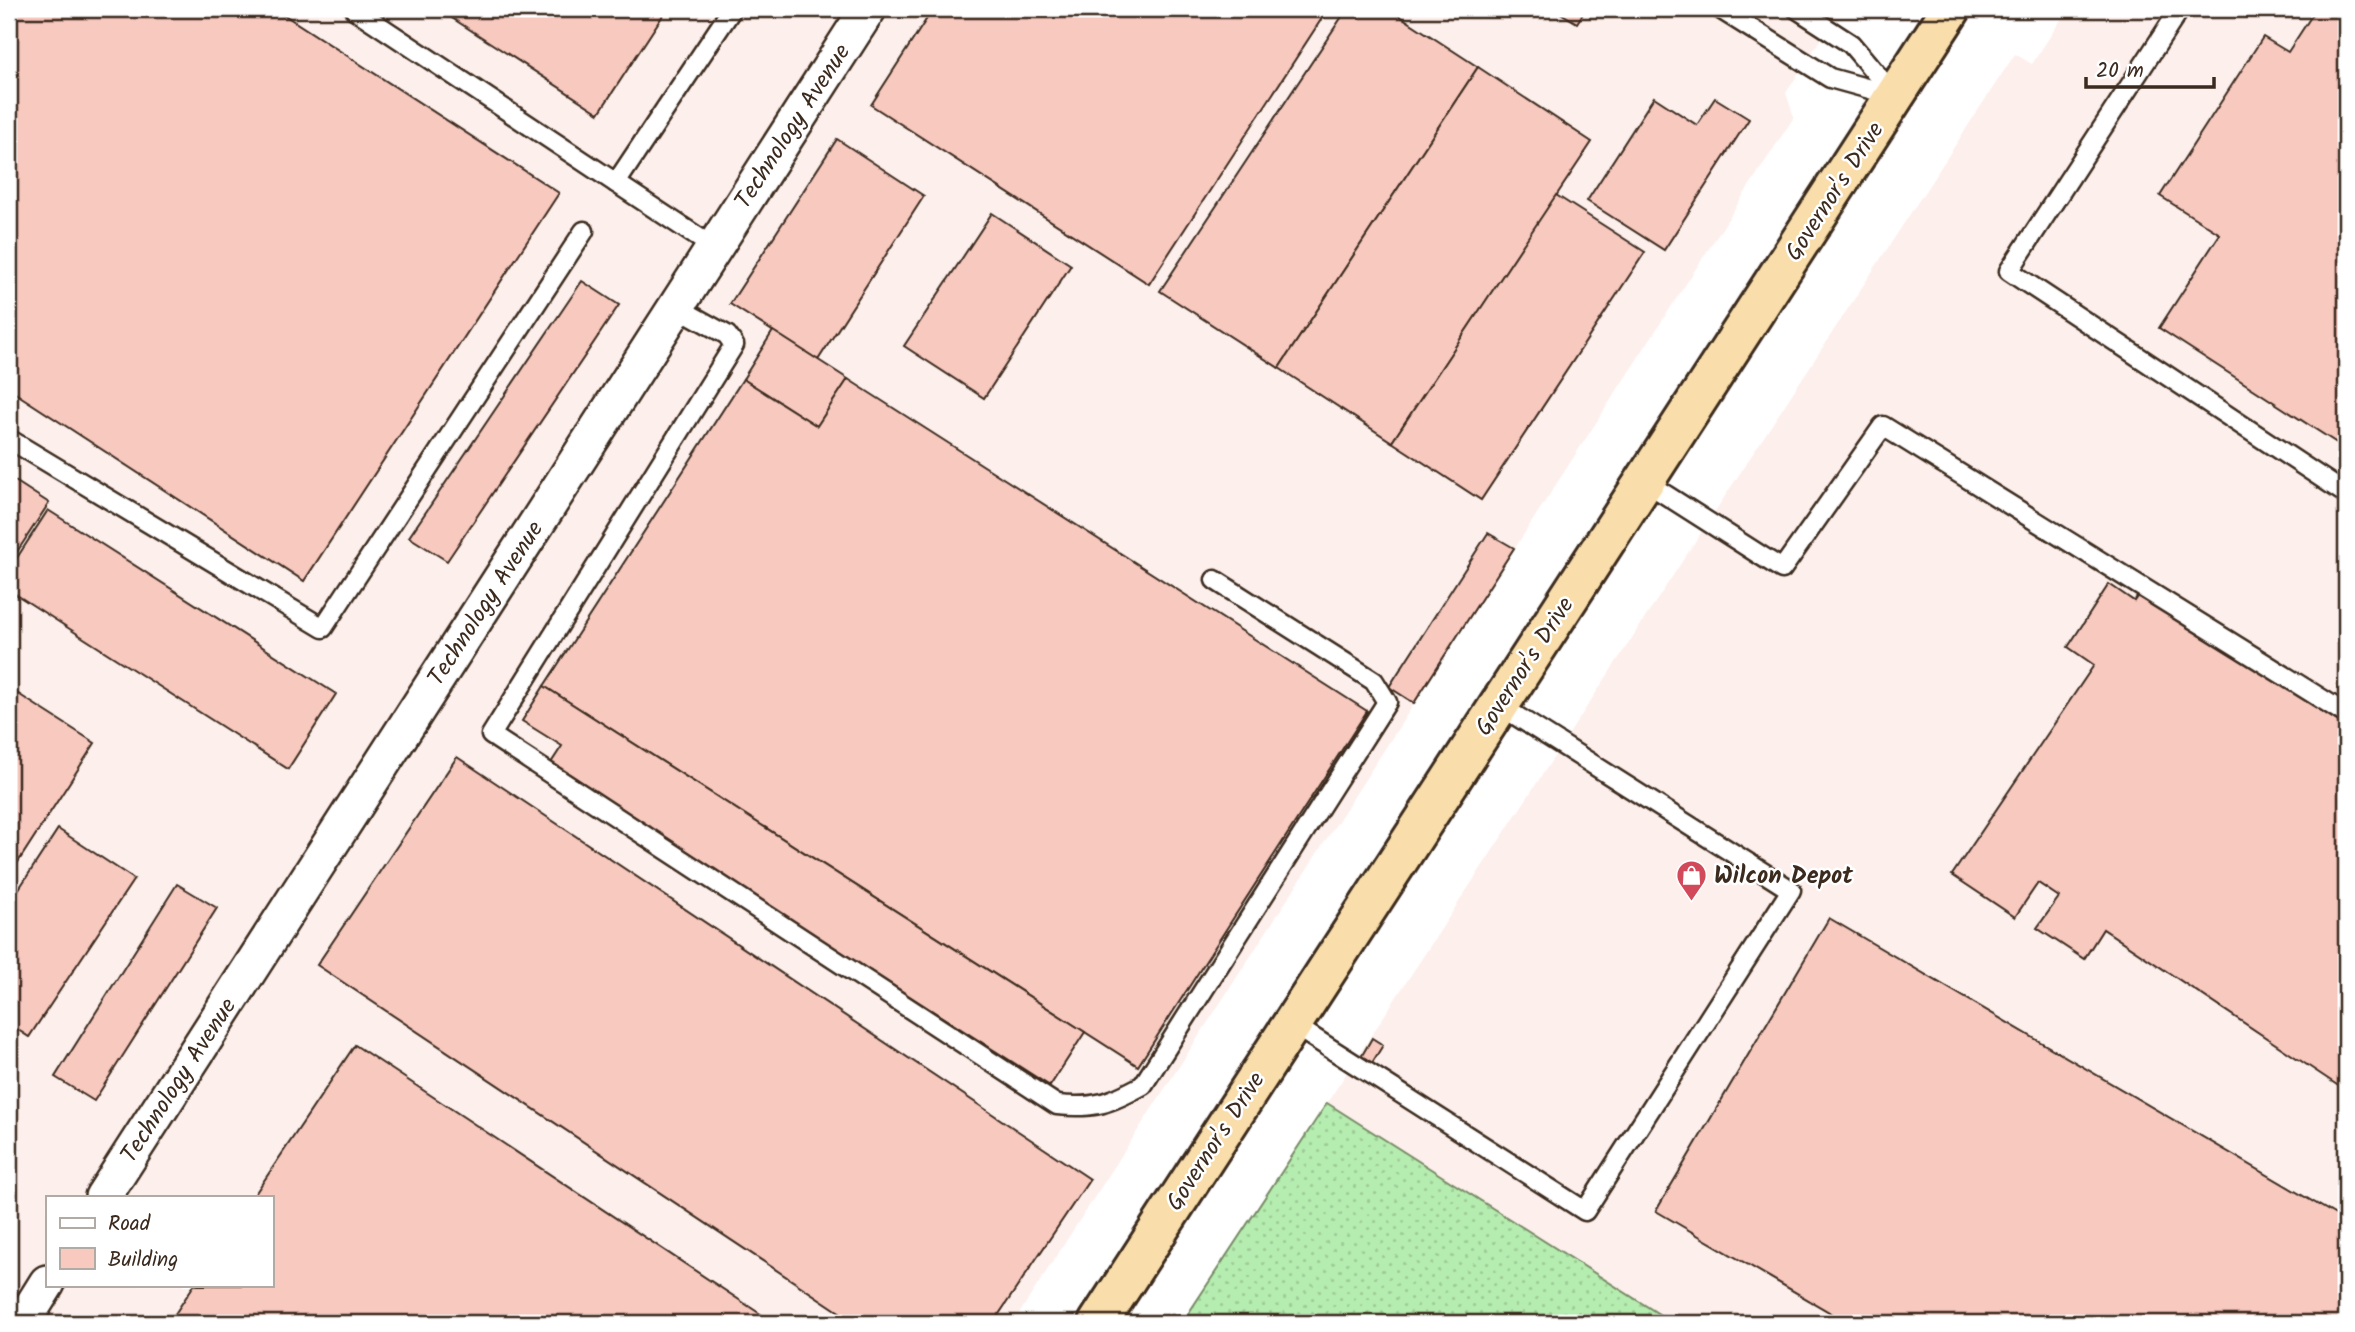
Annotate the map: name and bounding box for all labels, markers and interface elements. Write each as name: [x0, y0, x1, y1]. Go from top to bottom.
street label: Technology Avenue: [725, 36, 862, 217]
scale bar: [2086, 46, 2213, 90]
text: 20 m: [2096, 55, 2144, 88]
street label: Governor's Drive: [1775, 114, 1895, 269]
street label: Technology Avenue: [418, 513, 555, 694]
street label: Governor's Drive: [1465, 589, 1585, 744]
place label: Wilcon Depot: [1714, 857, 1854, 896]
shop icon: Wilcon Depot: [1674, 858, 1708, 902]
street label: Technology Avenue: [111, 990, 248, 1171]
street label: Governor's Drive: [1156, 1064, 1276, 1219]
legend: [46, 1196, 273, 1286]
text: Road: [108, 1208, 151, 1241]
text: Building: [108, 1244, 178, 1277]

